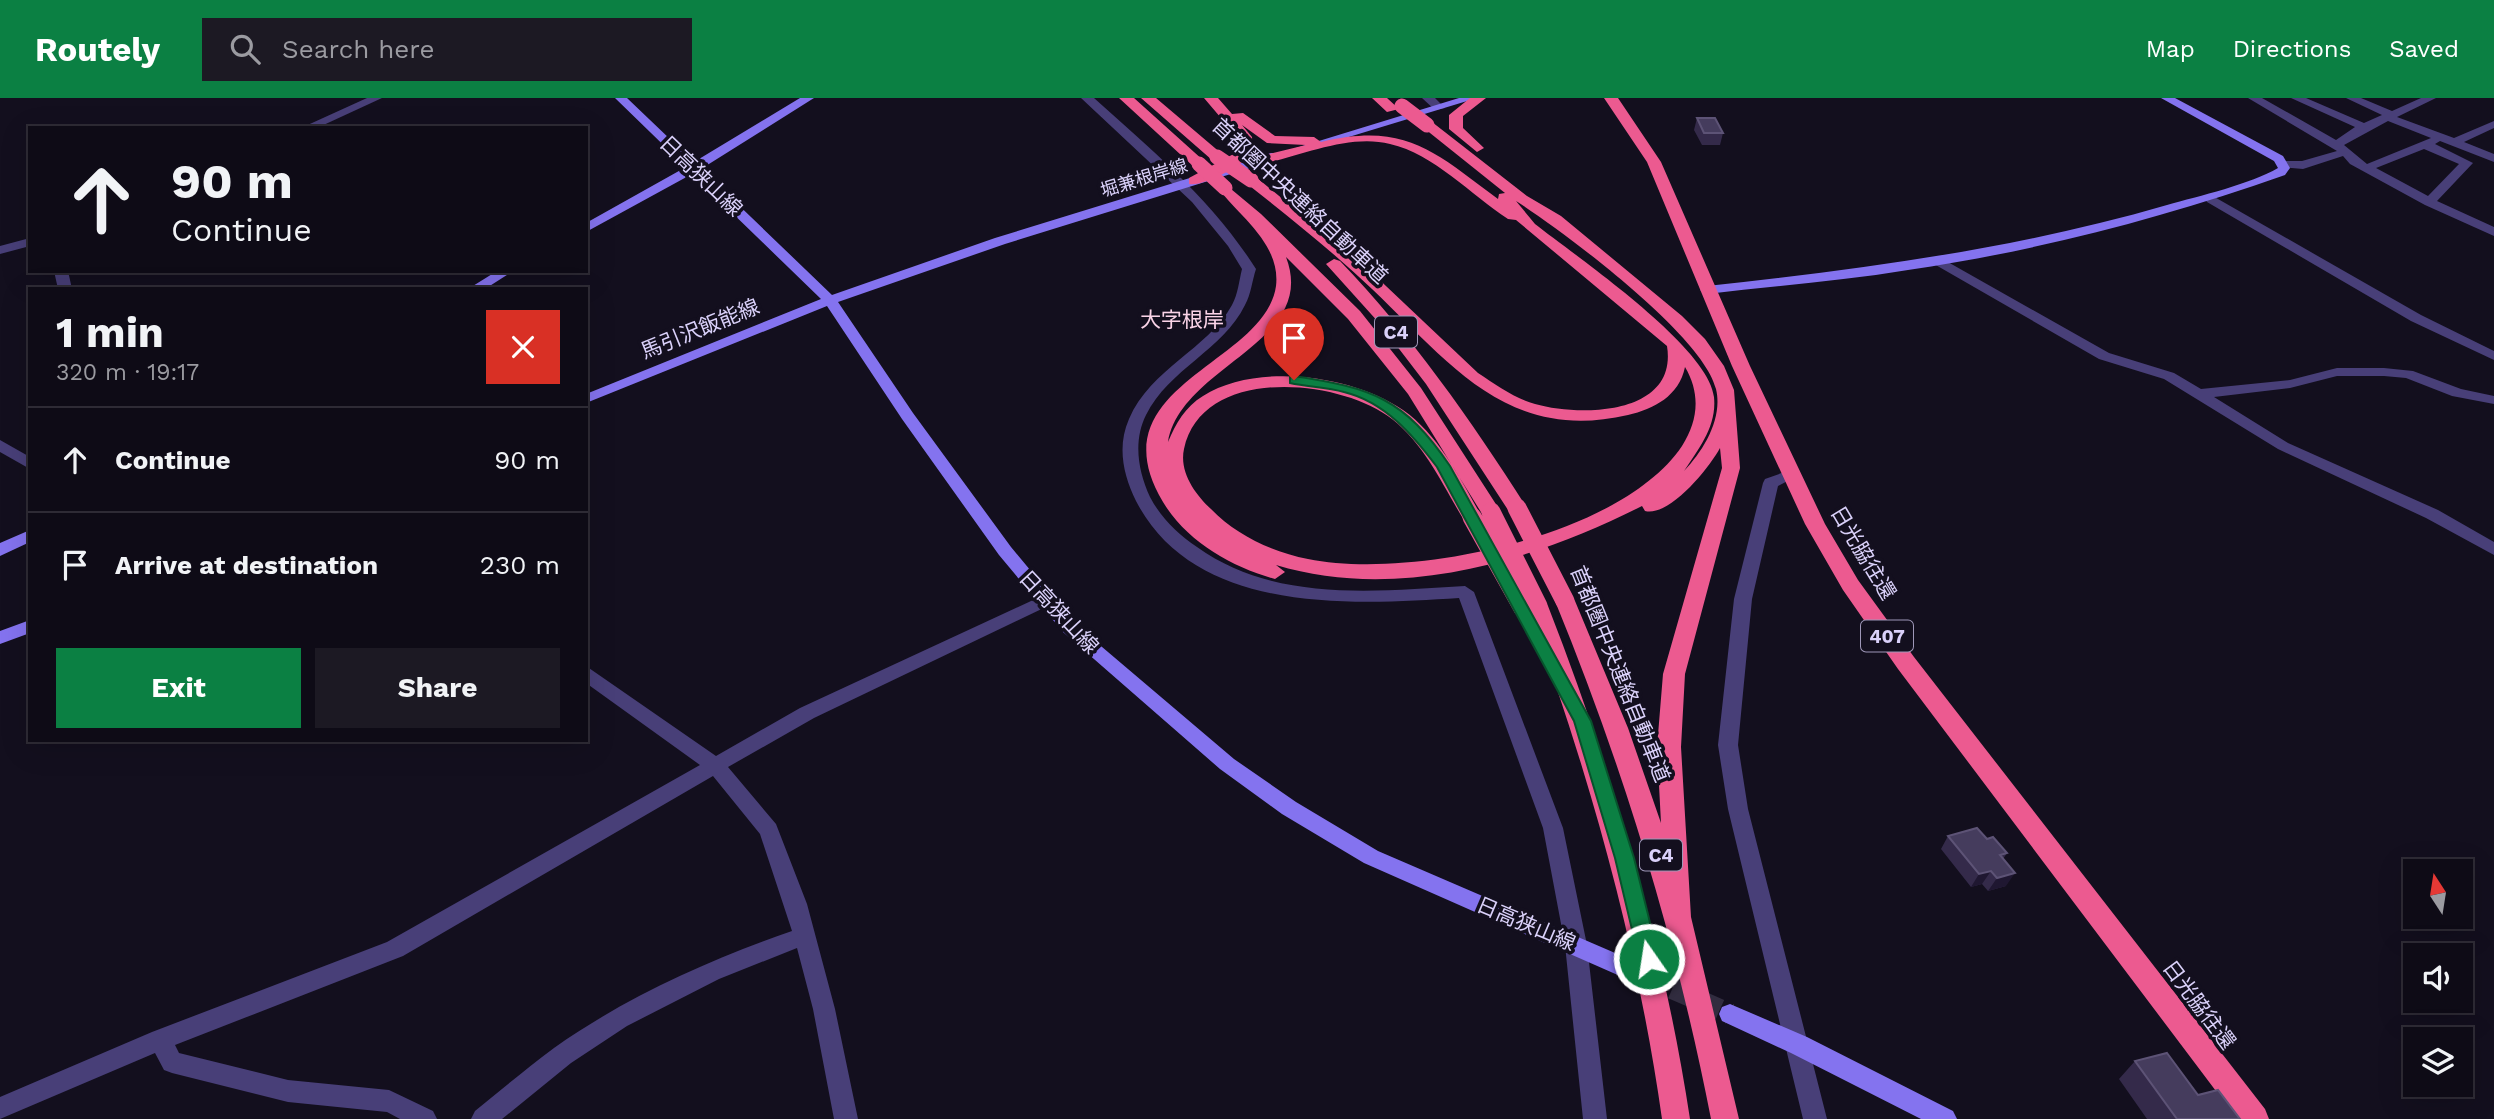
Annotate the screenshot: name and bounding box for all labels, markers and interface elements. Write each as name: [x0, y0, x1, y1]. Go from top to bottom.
search box: [202, 18, 692, 81]
text: Routely: [35, 30, 160, 69]
icon: search: [226, 30, 264, 68]
text: Search here: [282, 34, 434, 64]
text: Map: [2146, 35, 2195, 63]
text: Directions: [2233, 35, 2351, 63]
text: Saved: [2389, 35, 2459, 63]
street label: 首都圏中央連絡自動車道: [1207, 113, 1393, 289]
street label: 日高狭山線: [655, 130, 748, 221]
text: 90 m: [171, 152, 293, 210]
icon: ahead: [56, 154, 147, 245]
street label: 堀兼根岸線: [1098, 154, 1190, 201]
text: Continue: [171, 211, 312, 249]
street label: 馬引沢飯能線: [637, 293, 763, 364]
district label: 大字根岸: [1140, 307, 1224, 332]
text: 1 min: [56, 308, 164, 357]
pin: [1264, 308, 1324, 380]
button: close: [486, 310, 560, 384]
road number: C4: [1375, 316, 1417, 348]
icon: arrive: [1275, 319, 1313, 357]
text: 320 m · 19:17: [56, 359, 199, 386]
icon: ahead: [56, 441, 94, 479]
text: Continue: [115, 445, 231, 475]
text: 90 m: [494, 445, 560, 475]
street label: 日光脇往還: [1826, 501, 1901, 604]
icon: arrive: [56, 546, 94, 584]
text: Arrive at destination: [115, 550, 378, 580]
text: 230 m: [480, 550, 560, 580]
street label: 首都圏中央連絡自動車道: [1566, 562, 1675, 786]
street label: 日高狭山線: [1014, 565, 1104, 659]
road number: 407: [1861, 621, 1913, 652]
button: Exit: [56, 648, 301, 728]
button: Share: [315, 648, 560, 728]
road number: C4: [1640, 840, 1682, 870]
north arrow: [2403, 859, 2473, 929]
map controls: [2403, 859, 2473, 1097]
street label: 日高狭山線: [1473, 892, 1579, 956]
position arrow: [1612, 922, 1686, 996]
button: sound: [2403, 943, 2473, 1013]
street label: 日光脇往還: [2158, 955, 2241, 1054]
button: layers: [2403, 1027, 2473, 1097]

